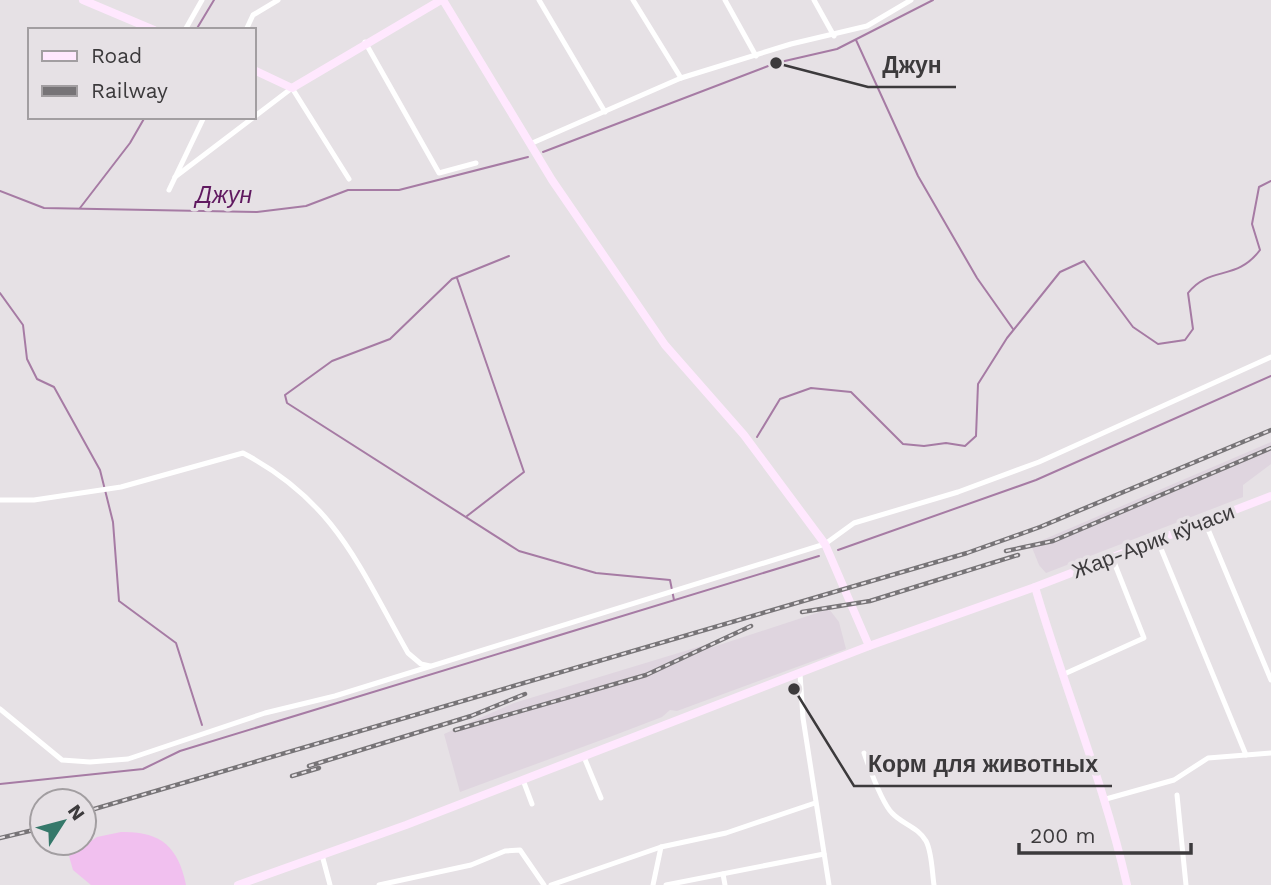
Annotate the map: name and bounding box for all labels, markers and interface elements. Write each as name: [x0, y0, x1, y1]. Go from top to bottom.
legend: [28, 28, 256, 119]
text: Road: [91, 43, 142, 68]
callout: Джун: [868, 43, 956, 87]
text: Джун: [882, 52, 942, 79]
text: Railway: [91, 78, 168, 103]
water label: Джун: [193, 182, 253, 209]
street label: Жар-Арик кўчаси: [1068, 499, 1238, 583]
callout: Корм для животных: [854, 742, 1112, 786]
text: Корм для животных: [868, 751, 1098, 778]
north arrow: [28, 787, 98, 857]
text: N: [63, 800, 90, 825]
scale bar: [1019, 812, 1190, 856]
text: 200 m: [1030, 823, 1096, 848]

